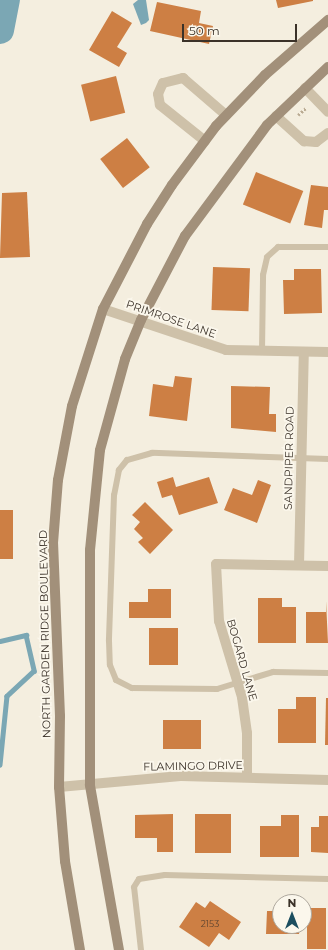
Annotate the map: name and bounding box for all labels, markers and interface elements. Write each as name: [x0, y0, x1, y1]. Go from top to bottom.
scale bar: [184, 16, 299, 42]
text: 50 m: [189, 23, 220, 38]
street label: PRIMROSE LANE: [124, 297, 218, 341]
street label: SANDPIPER ROAD: [281, 406, 297, 510]
street label: NORTH GARDEN RIDGE BOULEVARD: [37, 530, 53, 738]
street label: BOGARD LANE: [224, 618, 260, 702]
street label: FLAMINGO DRIVE: [143, 759, 243, 773]
north arrow: [272, 894, 312, 934]
text: N: [288, 896, 296, 910]
house number: 2153: [201, 919, 219, 929]

